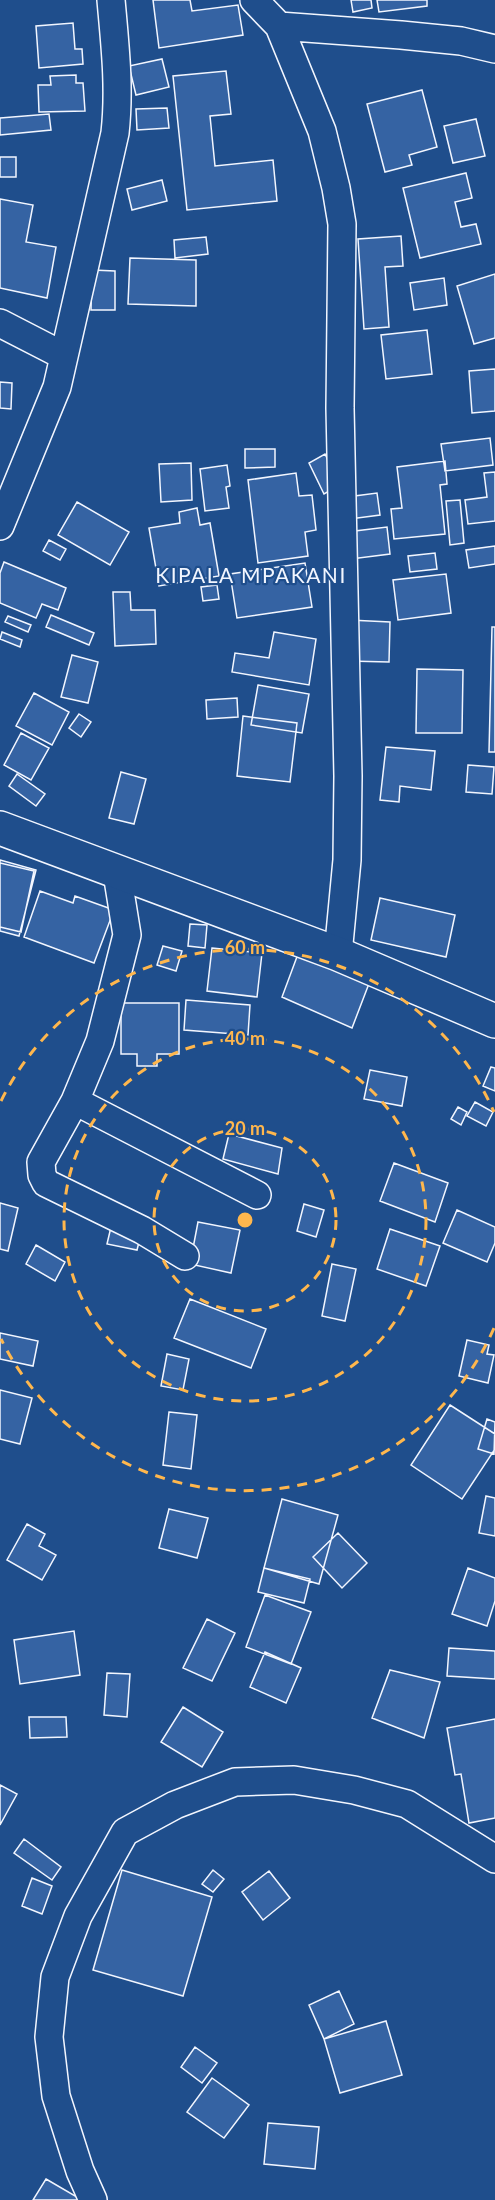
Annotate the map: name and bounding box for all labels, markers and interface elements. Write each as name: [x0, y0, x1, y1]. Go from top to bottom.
district label: KIPALA MPAKANI: [155, 562, 347, 587]
text: 60 m: [225, 936, 265, 958]
text: 40 m: [225, 1027, 265, 1049]
text: 20 m: [225, 1117, 265, 1139]
centre of rings: [235, 1210, 255, 1230]

